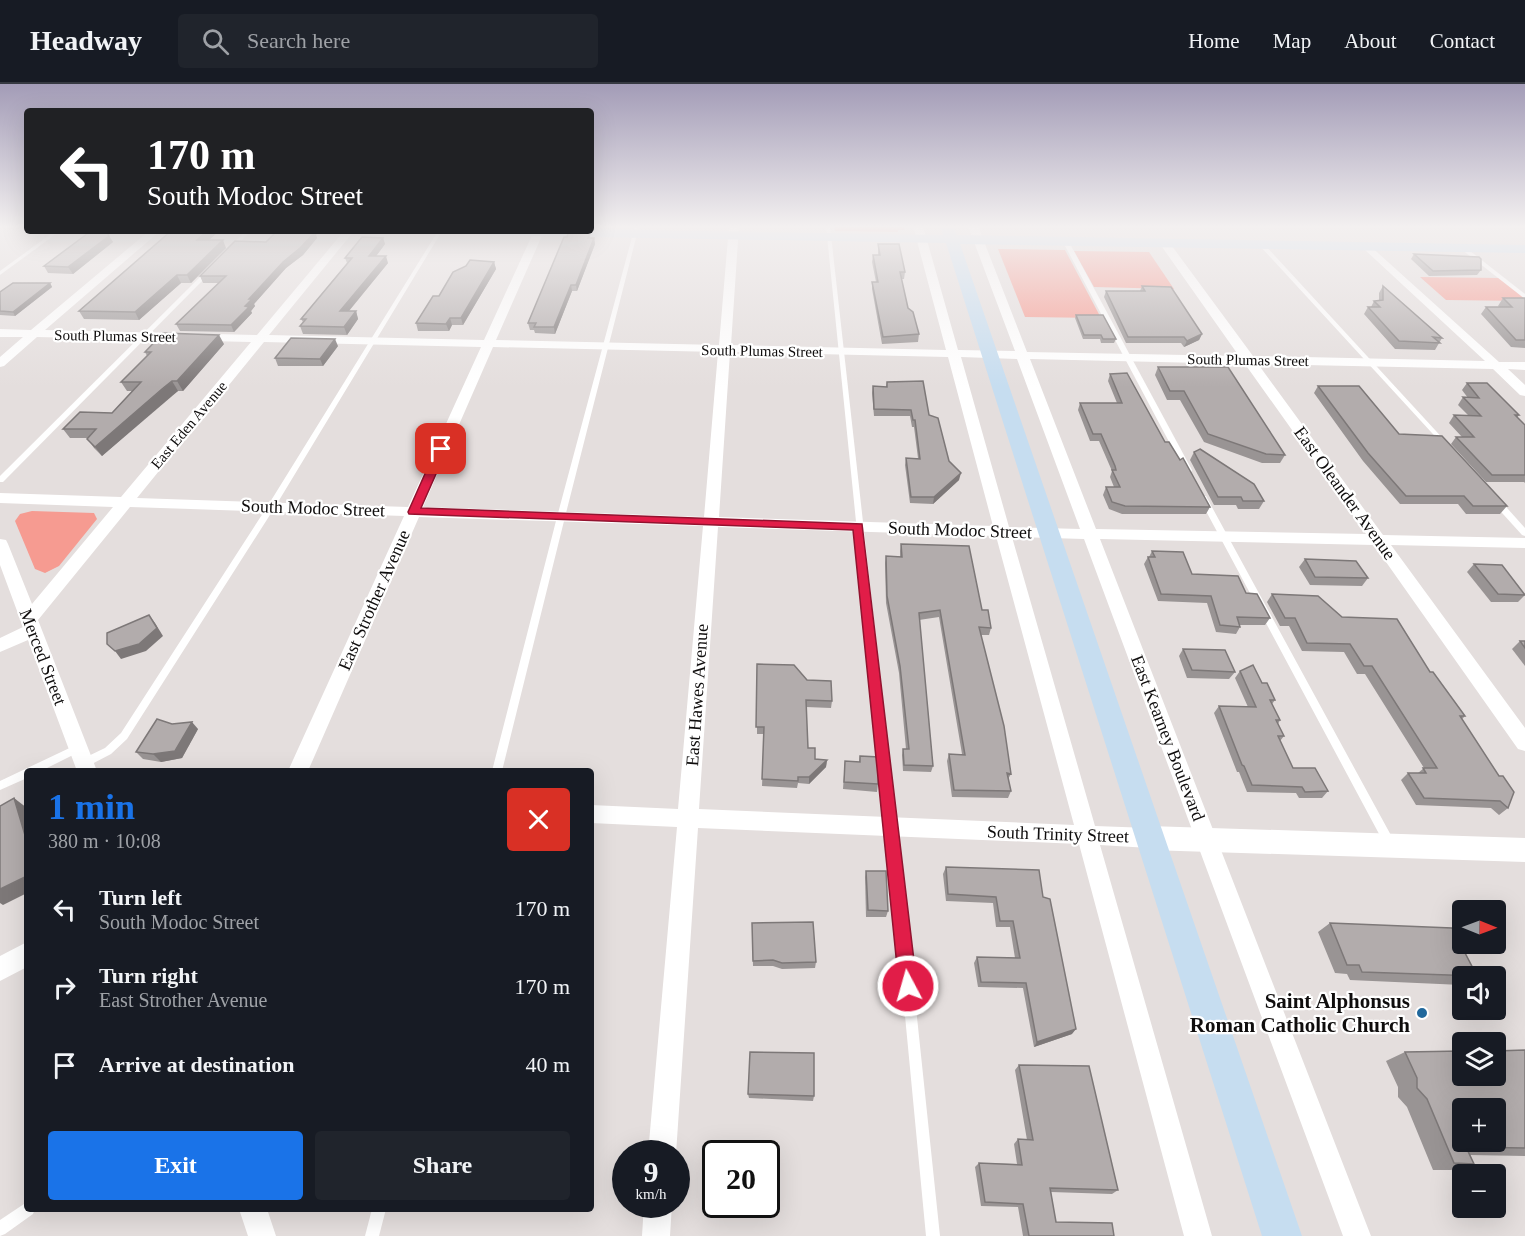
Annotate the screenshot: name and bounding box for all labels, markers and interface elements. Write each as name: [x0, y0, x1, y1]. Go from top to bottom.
search box: [178, 14, 598, 68]
text: Headway: [30, 25, 142, 56]
icon: search: [199, 25, 232, 58]
text: Search here: [247, 28, 350, 53]
text: Home: [1188, 29, 1240, 53]
text: Map: [1273, 29, 1311, 53]
text: About: [1344, 29, 1397, 53]
text: Contact: [1430, 29, 1495, 53]
icon: left: [48, 132, 126, 210]
text: 170 m: [147, 132, 256, 178]
text: South Modoc Street: [147, 181, 363, 211]
street label: South Plumas Street: [54, 327, 177, 345]
street label: South Plumas Street: [701, 342, 824, 360]
street label: South Plumas Street: [1187, 351, 1310, 369]
street label: East Eden Avenue: [148, 378, 230, 472]
pin: [415, 423, 466, 474]
street label: East Oleander Avenue: [1290, 423, 1400, 563]
icon: arrive: [424, 432, 457, 465]
street label: South Modoc Street: [241, 495, 385, 521]
street label: South Modoc Street: [888, 517, 1032, 543]
street label: East Strother Avenue: [334, 527, 414, 673]
street label: Merced Street: [15, 606, 71, 708]
street label: East Hawes Avenue: [682, 623, 712, 767]
street label: East Kearney Boulevard: [1127, 652, 1209, 824]
text: 1 min: [48, 787, 135, 827]
button: close: [507, 788, 570, 851]
street label: South Trinity Street: [987, 822, 1129, 846]
text: 380 m · 10:08: [48, 830, 161, 852]
text: Turn left: [99, 885, 182, 910]
icon: left: [48, 893, 81, 926]
text: 170 m: [514, 896, 570, 921]
north arrow: [1452, 900, 1506, 954]
map controls: [1452, 900, 1506, 1218]
text: South Modoc Street: [99, 911, 259, 933]
position arrow: [876, 954, 940, 1018]
text: Turn right: [99, 963, 198, 988]
button: sound: [1452, 966, 1506, 1020]
icon: right: [48, 971, 81, 1004]
text: 170 m: [514, 974, 570, 999]
text: East Strother Avenue: [99, 989, 267, 1011]
place label: Saint Alphonsus Roman Catholic Church: [1190, 989, 1410, 1037]
marker: Saint Alphonsus Roman Catholic Church: [1415, 1006, 1429, 1020]
button: layers: [1452, 1032, 1506, 1086]
icon: arrive: [48, 1049, 81, 1082]
text: Arrive at destination: [99, 1052, 295, 1077]
text: 40 m: [525, 1052, 570, 1077]
button: +: [1452, 1098, 1506, 1152]
button: Exit: [48, 1131, 303, 1200]
button: Share: [315, 1131, 570, 1200]
speed limit sign: 20: [702, 1140, 780, 1218]
text: 9: [644, 1155, 659, 1188]
button: −: [1452, 1164, 1506, 1218]
text: km/h: [636, 1186, 666, 1202]

